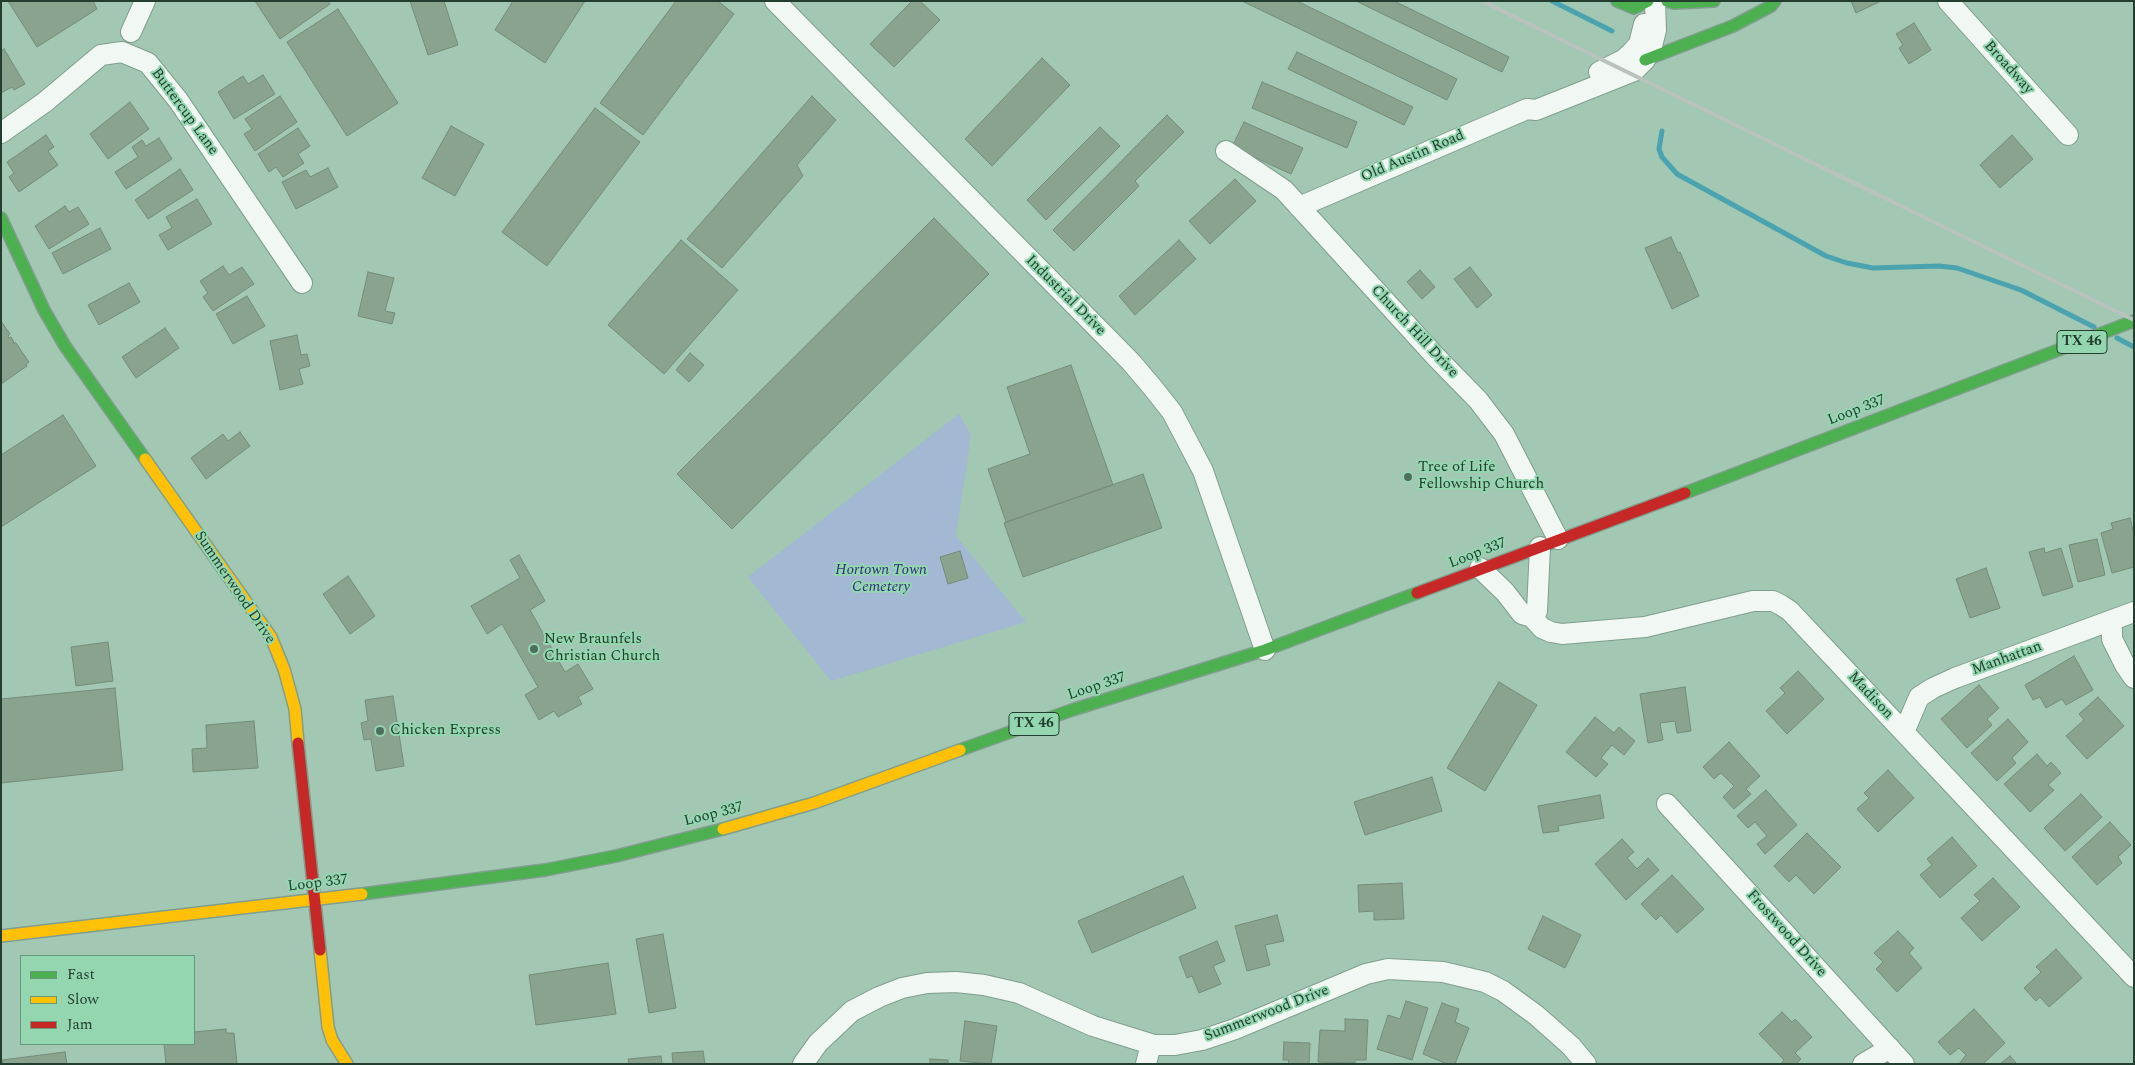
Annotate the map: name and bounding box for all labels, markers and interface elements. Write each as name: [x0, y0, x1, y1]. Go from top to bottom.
street label: Broadway: [1979, 38, 2037, 98]
street label: Buttercup Lane: [147, 65, 221, 159]
street label: Old Austin Road: [1359, 127, 1467, 187]
street label: Industrial Drive: [1021, 252, 1109, 340]
street label: Church Hill Drive: [1367, 282, 1461, 382]
road number: TX 46: [2057, 331, 2107, 354]
street label: Loop 337: [1826, 392, 1888, 430]
place label: Tree of Life Fellowship Church: [1418, 459, 1544, 494]
marker: Tree of Life Fellowship Church: [1402, 471, 1414, 483]
street label: Summerwood Drive: [190, 528, 278, 648]
street label: Loop 337: [1447, 535, 1509, 573]
park label: Hortown Town Cemetery: [835, 562, 927, 597]
place label: New Braunfels Christian Church: [544, 631, 660, 666]
street label: Manhattan: [1970, 638, 2044, 680]
marker: New Braunfels Christian Church: [528, 643, 540, 655]
street label: Loop 337: [1065, 669, 1129, 705]
street label: Madison: [1844, 669, 1896, 723]
road number: TX 46: [1009, 712, 1059, 736]
place label: Chicken Express: [390, 722, 501, 740]
marker: Chicken Express: [374, 725, 386, 737]
street label: Loop 337: [682, 799, 746, 831]
street label: Loop 337: [287, 871, 349, 897]
street label: Frostwood Drive: [1742, 887, 1830, 981]
legend: [20, 955, 195, 1045]
text: Fast: [67, 963, 95, 986]
street label: Summerwood Drive: [1202, 982, 1332, 1046]
text: Slow: [67, 988, 99, 1011]
text: Jam: [67, 1013, 93, 1036]

